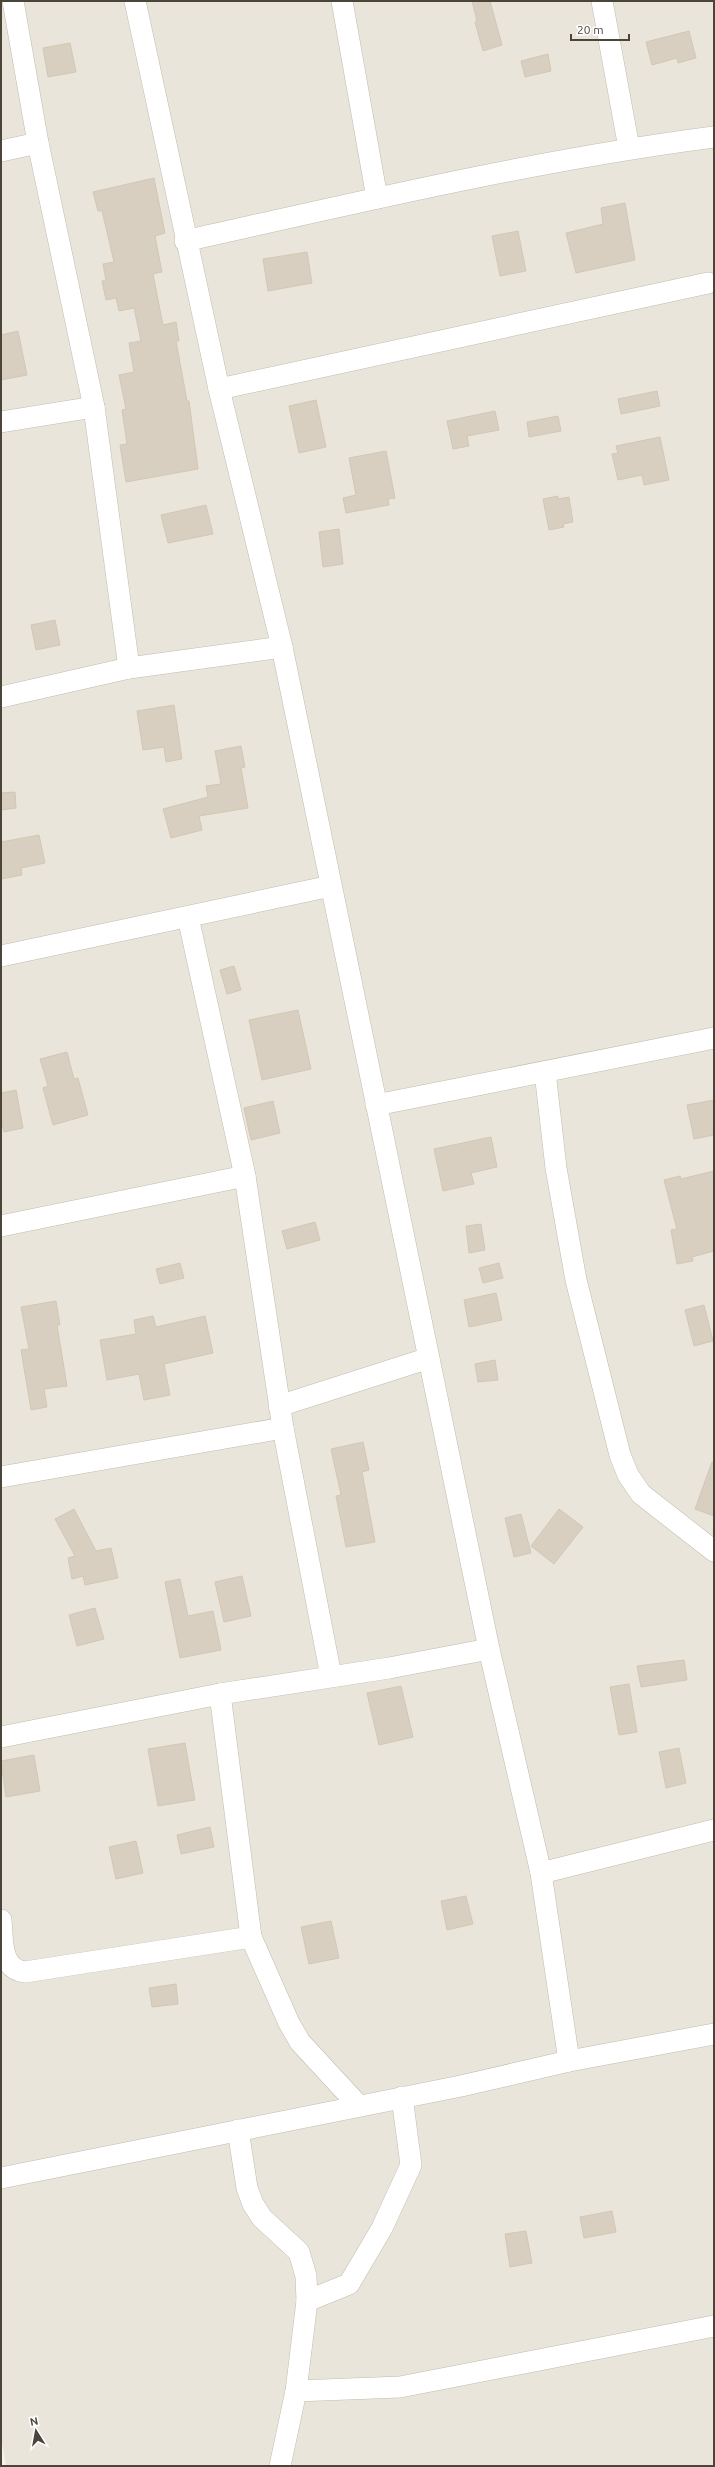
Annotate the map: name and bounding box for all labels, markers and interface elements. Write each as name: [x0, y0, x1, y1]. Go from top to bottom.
scale bar: [571, 16, 629, 42]
text: 20 m: [577, 23, 604, 36]
north arrow: [16, 2411, 56, 2451]
text: N: [29, 2415, 39, 2428]

